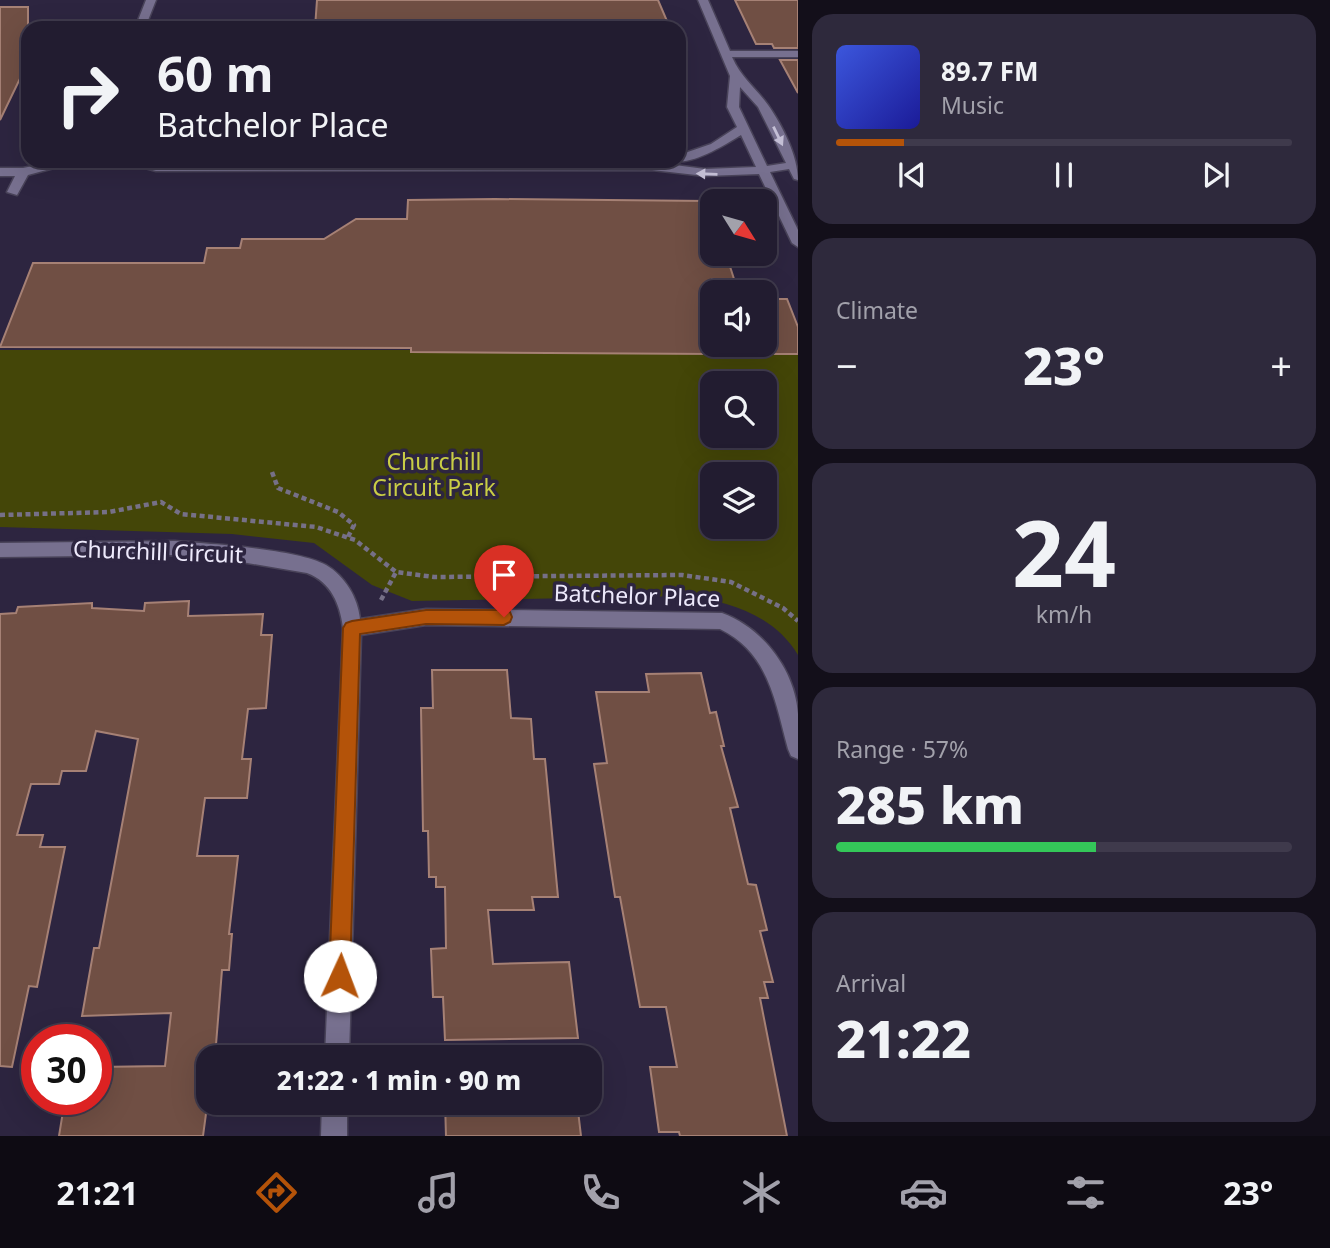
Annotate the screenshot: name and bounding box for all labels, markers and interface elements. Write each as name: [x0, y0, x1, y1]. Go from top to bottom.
text: 60 m: [157, 40, 274, 106]
icon: right: [42, 49, 133, 140]
text: 89.7 FM: [941, 53, 1038, 89]
text: Music: [941, 89, 1004, 121]
text: Batchelor Place: [157, 103, 389, 146]
one-way arrow: [772, 125, 784, 146]
icon: previous: [893, 156, 931, 194]
icon: pause: [1045, 156, 1083, 194]
icon: next: [1197, 156, 1235, 194]
one-way arrow: [696, 168, 718, 179]
north arrow: [700, 189, 777, 266]
map controls: [700, 189, 777, 539]
button: sound: [700, 280, 777, 357]
text: Climate: [836, 294, 918, 326]
text: 23°: [1023, 329, 1105, 400]
text: −: [836, 339, 858, 391]
text: +: [1270, 339, 1292, 391]
button: search: [700, 371, 777, 448]
park label: Churchill Circuit Park: [372, 445, 497, 503]
button: layers: [700, 462, 777, 539]
text: 24: [1012, 490, 1116, 614]
street label: Churchill Circuit: [73, 532, 244, 570]
pin: [474, 545, 534, 617]
icon: arrive: [485, 556, 523, 594]
street label: Batchelor Place: [553, 576, 721, 614]
text: km/h: [1036, 598, 1092, 630]
text: Range · 57%: [836, 733, 968, 765]
text: 285 km: [836, 768, 1024, 839]
position arrow: [303, 939, 377, 1013]
text: Arrival: [836, 967, 906, 999]
text: 21:22: [836, 1002, 971, 1073]
speed limit sign: 30: [21, 1024, 112, 1115]
text: 21:22 · 1 min · 90 m: [277, 1062, 521, 1098]
icon: directions: [252, 1168, 301, 1217]
icon: music: [414, 1168, 463, 1217]
icon: phone: [576, 1168, 625, 1217]
icon: climate: [737, 1168, 786, 1217]
icon: car: [899, 1168, 948, 1217]
icon: filters: [1061, 1168, 1110, 1217]
text: 21:21: [56, 1171, 139, 1214]
text: 23°: [1223, 1171, 1273, 1214]

